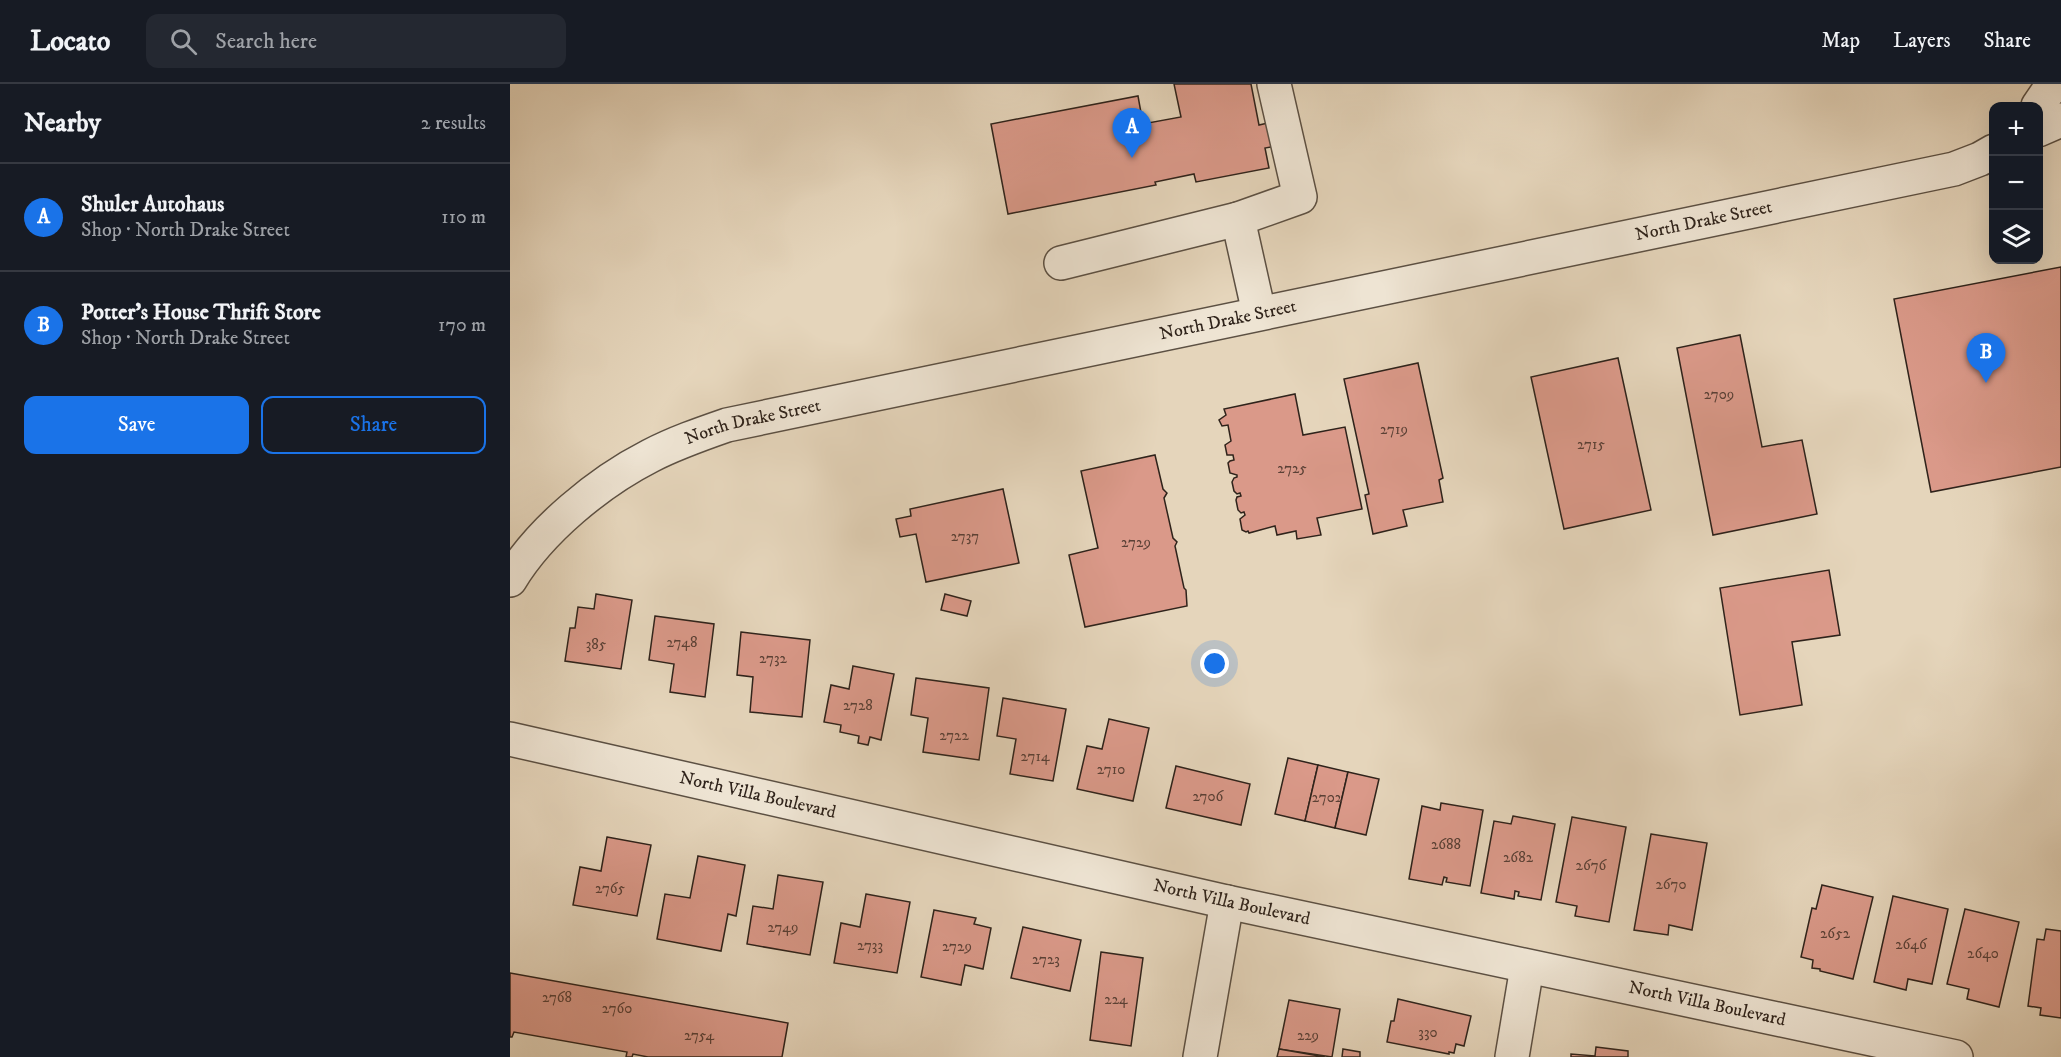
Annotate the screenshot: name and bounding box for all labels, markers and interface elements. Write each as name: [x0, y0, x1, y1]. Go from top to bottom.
search box: [146, 14, 566, 68]
text: Locato: [30, 24, 110, 59]
icon: search: [167, 25, 200, 58]
text: Search here: [215, 28, 317, 55]
text: Map: [1821, 28, 1860, 54]
text: Layers: [1893, 28, 1951, 54]
text: Share: [1984, 28, 2031, 54]
map controls: [1989, 102, 2043, 264]
button: +: [1989, 102, 2043, 156]
text: Nearby: [24, 107, 101, 140]
pin: A: [1112, 109, 1152, 158]
text: 2 results: [421, 111, 486, 136]
button: −: [1989, 156, 2043, 210]
text: Shuler Autohaus: [81, 191, 224, 218]
street label: North Drake Street: [1633, 196, 1774, 246]
text: A: [37, 205, 50, 230]
text: 110 m: [441, 205, 486, 230]
button: layers: [1989, 210, 2043, 264]
text: Shop · North Drake Street: [81, 218, 290, 243]
street label: North Drake Street: [1158, 295, 1299, 345]
text: Potter's House Thrift Store: [81, 299, 321, 326]
text: B: [37, 313, 50, 338]
text: 170 m: [438, 313, 486, 338]
text: Shop · North Drake Street: [81, 326, 290, 351]
pin: B: [1966, 334, 2006, 383]
house number: 2709: [1704, 385, 1734, 404]
street label: North Drake Street: [682, 395, 823, 450]
button: Save: [24, 396, 249, 454]
button: Share: [261, 396, 486, 454]
house number: 2719: [1380, 420, 1408, 439]
house number: 2715: [1577, 435, 1605, 454]
house number: 2725: [1277, 459, 1307, 478]
house number: 2737: [951, 527, 979, 546]
house number: 2729: [1121, 533, 1151, 552]
house number: 2748: [667, 633, 697, 652]
house number: 385: [586, 635, 607, 654]
house number: 2732: [759, 649, 788, 668]
your location: [1200, 649, 1229, 678]
house number: 2728: [843, 696, 873, 715]
house number: 2722: [939, 726, 969, 745]
house number: 2714: [1020, 747, 1050, 766]
house number: 2710: [1097, 760, 1125, 779]
street label: North Villa Boulevard: [677, 767, 838, 824]
house number: 2706: [1193, 787, 1225, 806]
house number: 2702: [1312, 788, 1343, 807]
house number: 2688: [1431, 835, 1461, 854]
house number: 2682: [1503, 848, 1534, 867]
house number: 2676: [1576, 856, 1608, 875]
street label: North Villa Boulevard: [1151, 875, 1312, 930]
house number: 2670: [1655, 875, 1687, 894]
house number: 2765: [595, 879, 626, 898]
house number: 2749: [768, 918, 798, 937]
house number: 2652: [1820, 924, 1851, 943]
house number: 2646: [1895, 935, 1928, 954]
house number: 2733: [857, 936, 883, 955]
house number: 2729: [942, 937, 972, 956]
house number: 2640: [1967, 944, 1999, 963]
house number: 2723: [1032, 950, 1060, 969]
street label: North Villa Boulevard: [1626, 977, 1788, 1031]
house number: 2768: [542, 988, 572, 1007]
house number: 224: [1104, 990, 1128, 1009]
house number: 2760: [602, 999, 632, 1018]
house number: 330: [1418, 1023, 1438, 1042]
house number: 2754: [684, 1026, 714, 1045]
house number: 229: [1297, 1026, 1319, 1045]

